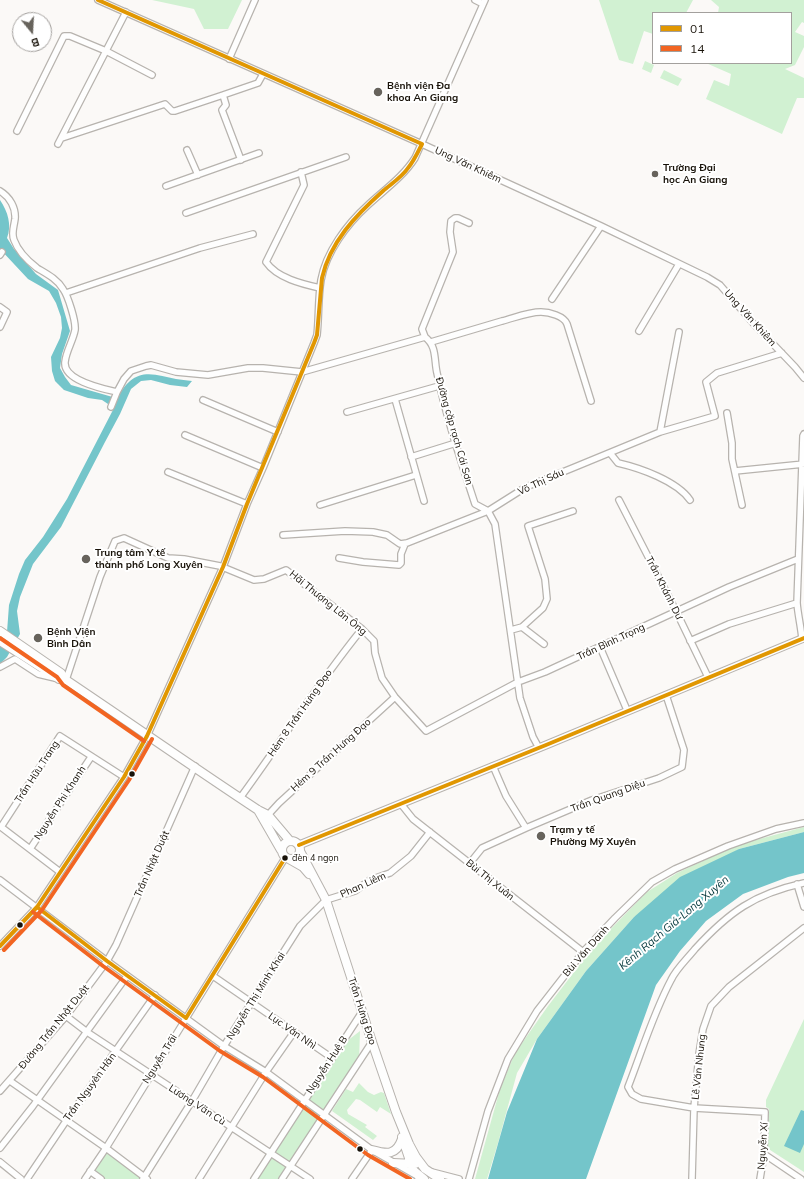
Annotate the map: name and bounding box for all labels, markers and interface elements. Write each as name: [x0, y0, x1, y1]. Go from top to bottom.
north arrow: [12, 12, 52, 52]
legend: [652, 12, 792, 64]
text: 01: [690, 21, 704, 36]
text: B: [30, 35, 41, 50]
text: 14: [690, 41, 704, 56]
place label: Bệnh viện Đa khoa An Giang: [387, 80, 458, 104]
marker: Bệnh viện Đa khoa An Giang: [372, 86, 384, 98]
street label: Ung Văn Khiêm: [433, 144, 503, 186]
place label: Trường Đại học An Giang: [663, 162, 727, 186]
marker: Trường Đại học An Giang: [650, 169, 660, 179]
street label: Ung Văn Khiêm: [721, 287, 779, 349]
street label: Đường cặp rạch Cái Sơn: [433, 376, 475, 486]
street label: Võ Thị Sáu: [516, 466, 566, 498]
place label: Trung tâm Y tế thành phố Long Xuyên: [95, 547, 203, 570]
marker: Trung tâm Y tế thành phố Long Xuyên: [80, 553, 92, 565]
street label: Trần Khánh Dư: [643, 554, 685, 622]
street label: Hãi Thượng Lãn Ông: [287, 568, 369, 638]
street label: Trần Bình Trọng: [575, 621, 647, 663]
place label: Bệnh Viện Bình Dân: [47, 626, 96, 650]
marker: Bệnh Viện Bình Dân: [32, 632, 44, 644]
street label: Hẻm 8 Trần Hưng Đạo: [265, 667, 335, 759]
street label: Hẻm 9 Trần Hưng Đạo: [288, 716, 374, 794]
street label: Trần Hữu Trang: [12, 739, 62, 805]
street label: Nguyễn Phi Khanh: [32, 764, 88, 842]
unlabelled marker: [127, 769, 137, 779]
street label: Trần Quang Diệu: [569, 777, 647, 815]
place label: Trạm y tế Phường Mỹ Xuyên: [550, 824, 636, 848]
street label: Trần Nhật Duật: [132, 829, 172, 899]
marker: Trạm y tế Phường Mỹ Xuyên: [535, 830, 547, 842]
marker: đèn 4 ngọn: [280, 853, 290, 863]
place label: đèn 4 ngọn: [292, 853, 339, 863]
street label: Bùi Thị Xuân: [463, 857, 517, 903]
street label: Phan Liêm: [338, 870, 388, 900]
water label: Kênh Rạch Giá-Long Xuyên: [616, 873, 732, 973]
unlabelled marker: [15, 920, 25, 930]
street label: Bùi Văn Danh: [560, 923, 612, 979]
street label: Nguyễn Thị Minh Khai: [224, 950, 288, 1042]
street label: Trần Hưng Đạo: [345, 976, 379, 1046]
street label: Đường Trần Nhật Duật: [16, 982, 92, 1072]
street label: Lục Văn Nhì: [266, 1010, 318, 1052]
street label: Nguyễn Trãi: [140, 1032, 180, 1086]
street label: Nguyễn Huệ B: [304, 1034, 350, 1096]
street label: Lê Văn Nhung: [690, 1034, 708, 1100]
street label: Trần Nguyên Hãn: [61, 1051, 119, 1123]
street label: Lương Vãn Cù: [166, 1082, 228, 1128]
street label: Nguyễn Xí: [755, 1122, 771, 1170]
unlabelled marker: [355, 1144, 365, 1154]

